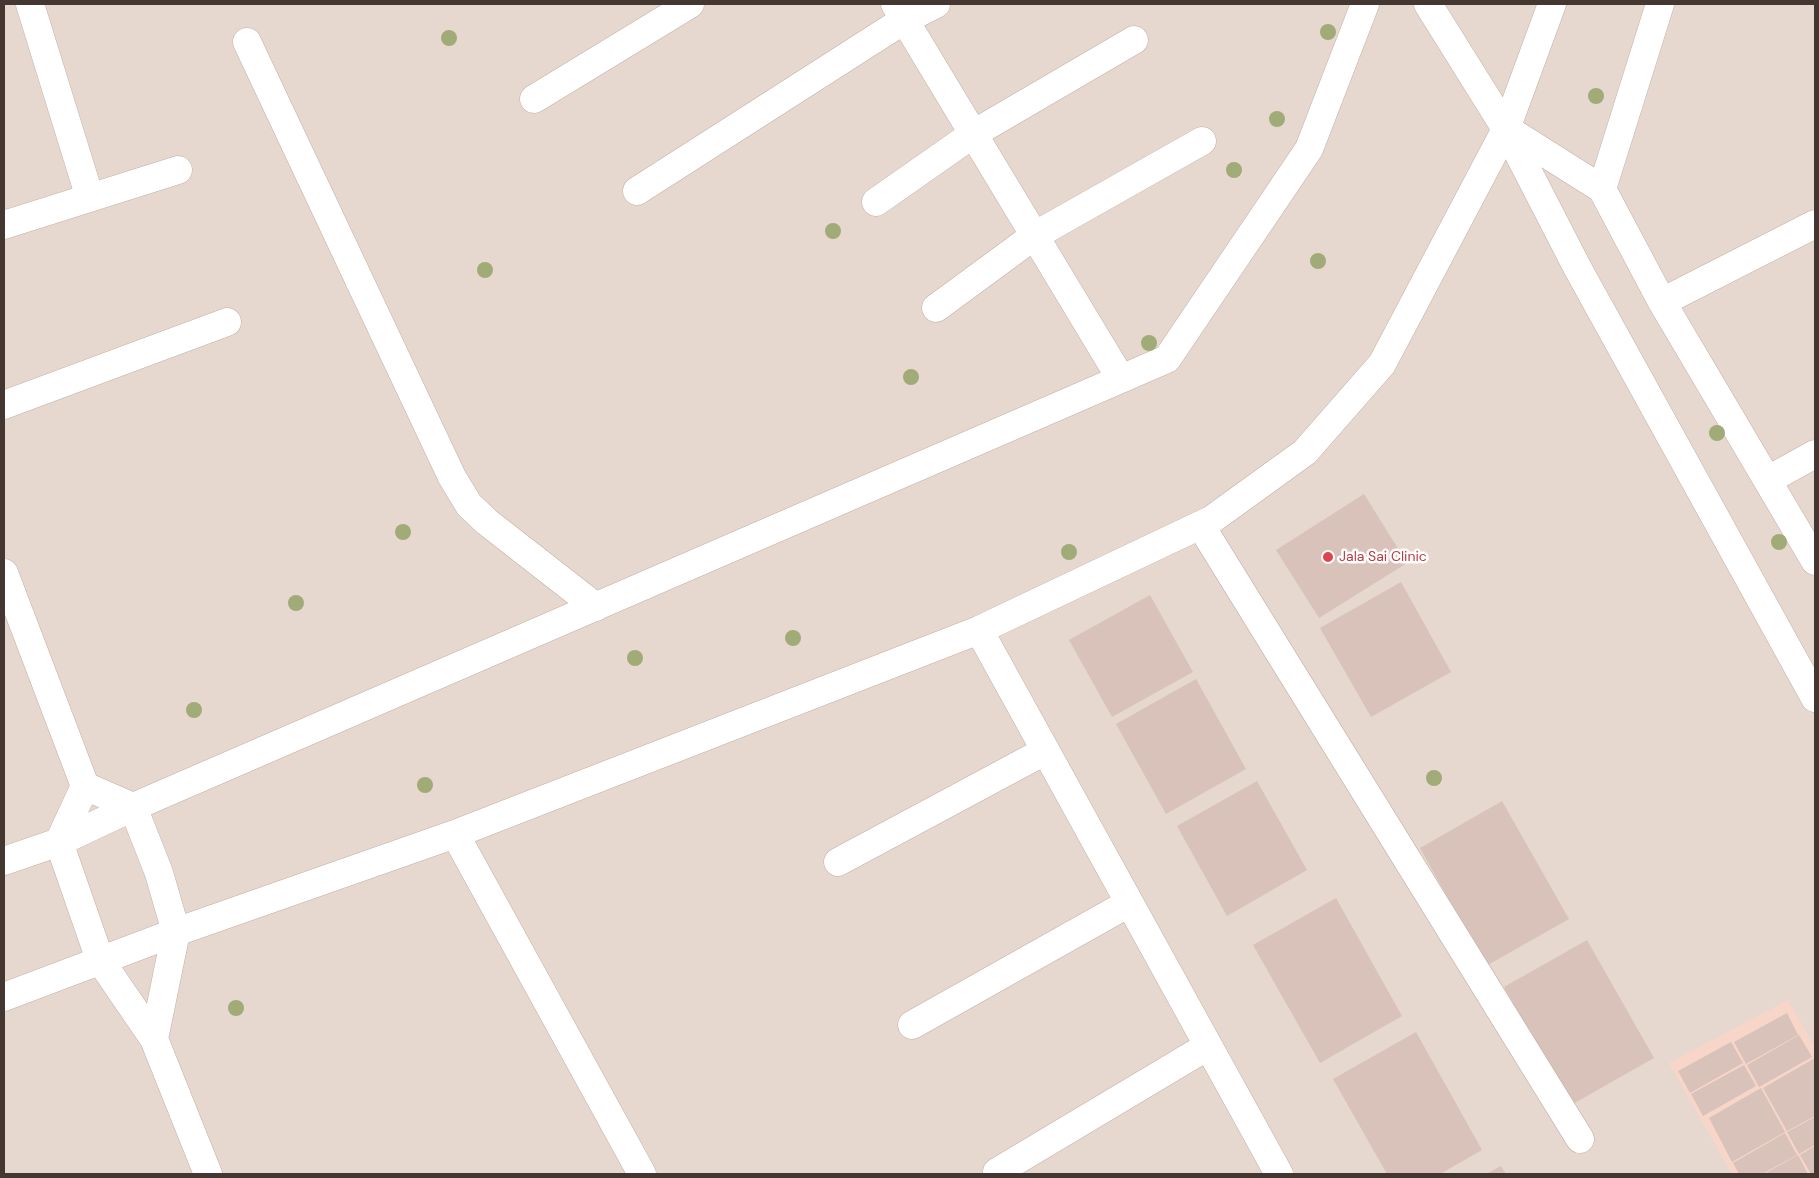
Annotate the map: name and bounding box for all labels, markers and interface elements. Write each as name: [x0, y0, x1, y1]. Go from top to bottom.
place label: Jala Sai Clinic: [1339, 549, 1427, 565]
marker: Jala Sai Clinic: [1321, 550, 1335, 564]

